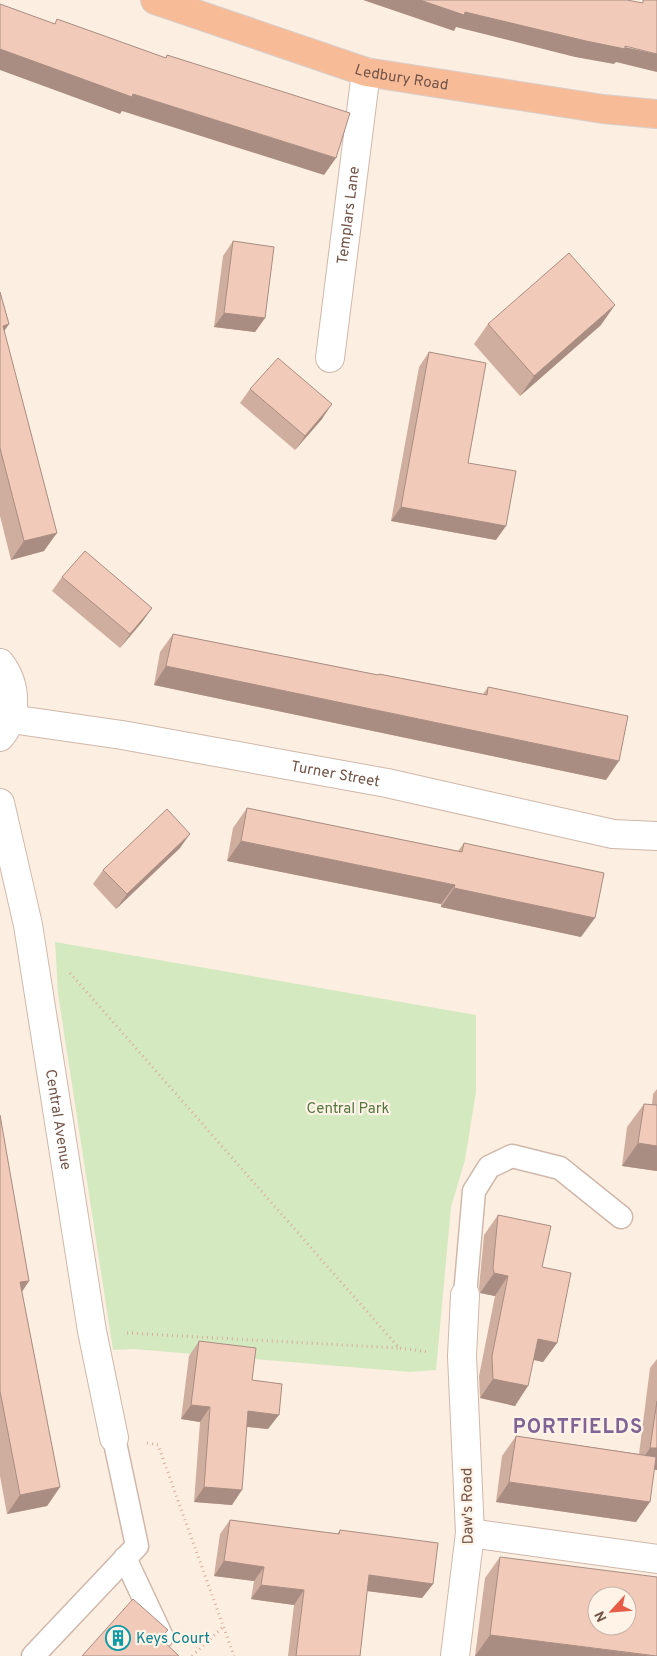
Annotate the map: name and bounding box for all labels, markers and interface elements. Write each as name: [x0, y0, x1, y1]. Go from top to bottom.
street label: Ledbury Road: [352, 61, 449, 96]
street label: Templars Lane: [334, 165, 365, 265]
street label: Turner Street: [289, 758, 381, 793]
street label: Central Avenue: [40, 1068, 74, 1171]
park label: Central Park: [306, 1100, 390, 1119]
district label: PORTFIELDS: [513, 1415, 643, 1441]
street label: Daw's Road: [458, 1467, 479, 1545]
north arrow: [587, 1586, 637, 1636]
text: N: [592, 1608, 612, 1624]
building icon: Keys Court: [105, 1625, 131, 1651]
place label: Keys Court: [136, 1630, 210, 1649]

